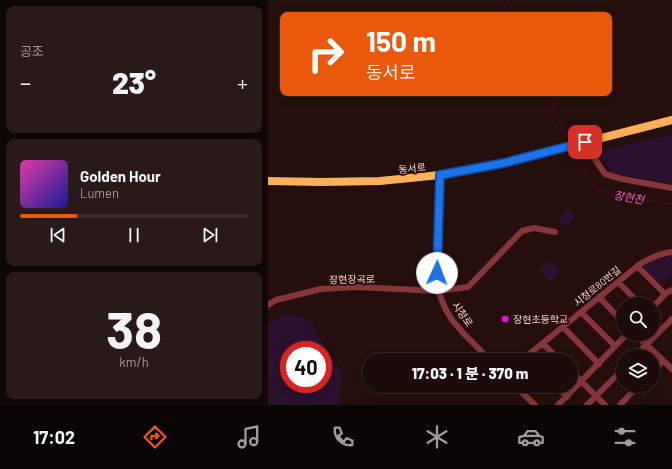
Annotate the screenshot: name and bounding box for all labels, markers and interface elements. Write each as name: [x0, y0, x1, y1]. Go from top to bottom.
text: 150 m: [366, 24, 436, 58]
icon: right: [300, 28, 352, 80]
text: 공조: [20, 43, 44, 59]
text: 동서로: [366, 61, 416, 83]
text: 23°: [112, 64, 156, 100]
text: −: [20, 69, 31, 95]
text: +: [237, 69, 248, 95]
pin: [568, 125, 602, 159]
icon: arrive: [574, 131, 596, 153]
street label: 동서로: [398, 161, 426, 175]
text: Golden Hour: [80, 167, 161, 185]
text: Lumen: [80, 185, 119, 201]
water label: 장현천: [613, 188, 647, 206]
icon: previous: [47, 224, 69, 246]
icon: pause: [123, 224, 145, 246]
icon: next: [199, 224, 221, 246]
position arrow: [416, 252, 458, 294]
street label: 시청로80번길: [571, 263, 623, 309]
street label: 장현장곡로: [329, 273, 375, 285]
text: 38: [106, 297, 162, 359]
map controls: [616, 297, 660, 393]
button: search: [616, 297, 660, 341]
street label: 시청로: [450, 299, 476, 329]
place label: 장현초등학교: [513, 313, 568, 325]
marker: 장현초등학교: [500, 314, 510, 324]
speed limit sign: 40: [280, 341, 332, 393]
button: layers: [616, 349, 660, 393]
text: km/h: [119, 354, 149, 370]
text: 17:03 · 1 분 · 370 m: [412, 364, 528, 382]
icon: directions: [141, 423, 169, 451]
icon: music: [235, 423, 263, 451]
icon: phone: [329, 423, 357, 451]
icon: climate: [423, 423, 451, 451]
icon: car: [517, 423, 545, 451]
icon: filters: [611, 423, 639, 451]
text: 17:02: [33, 426, 75, 448]

